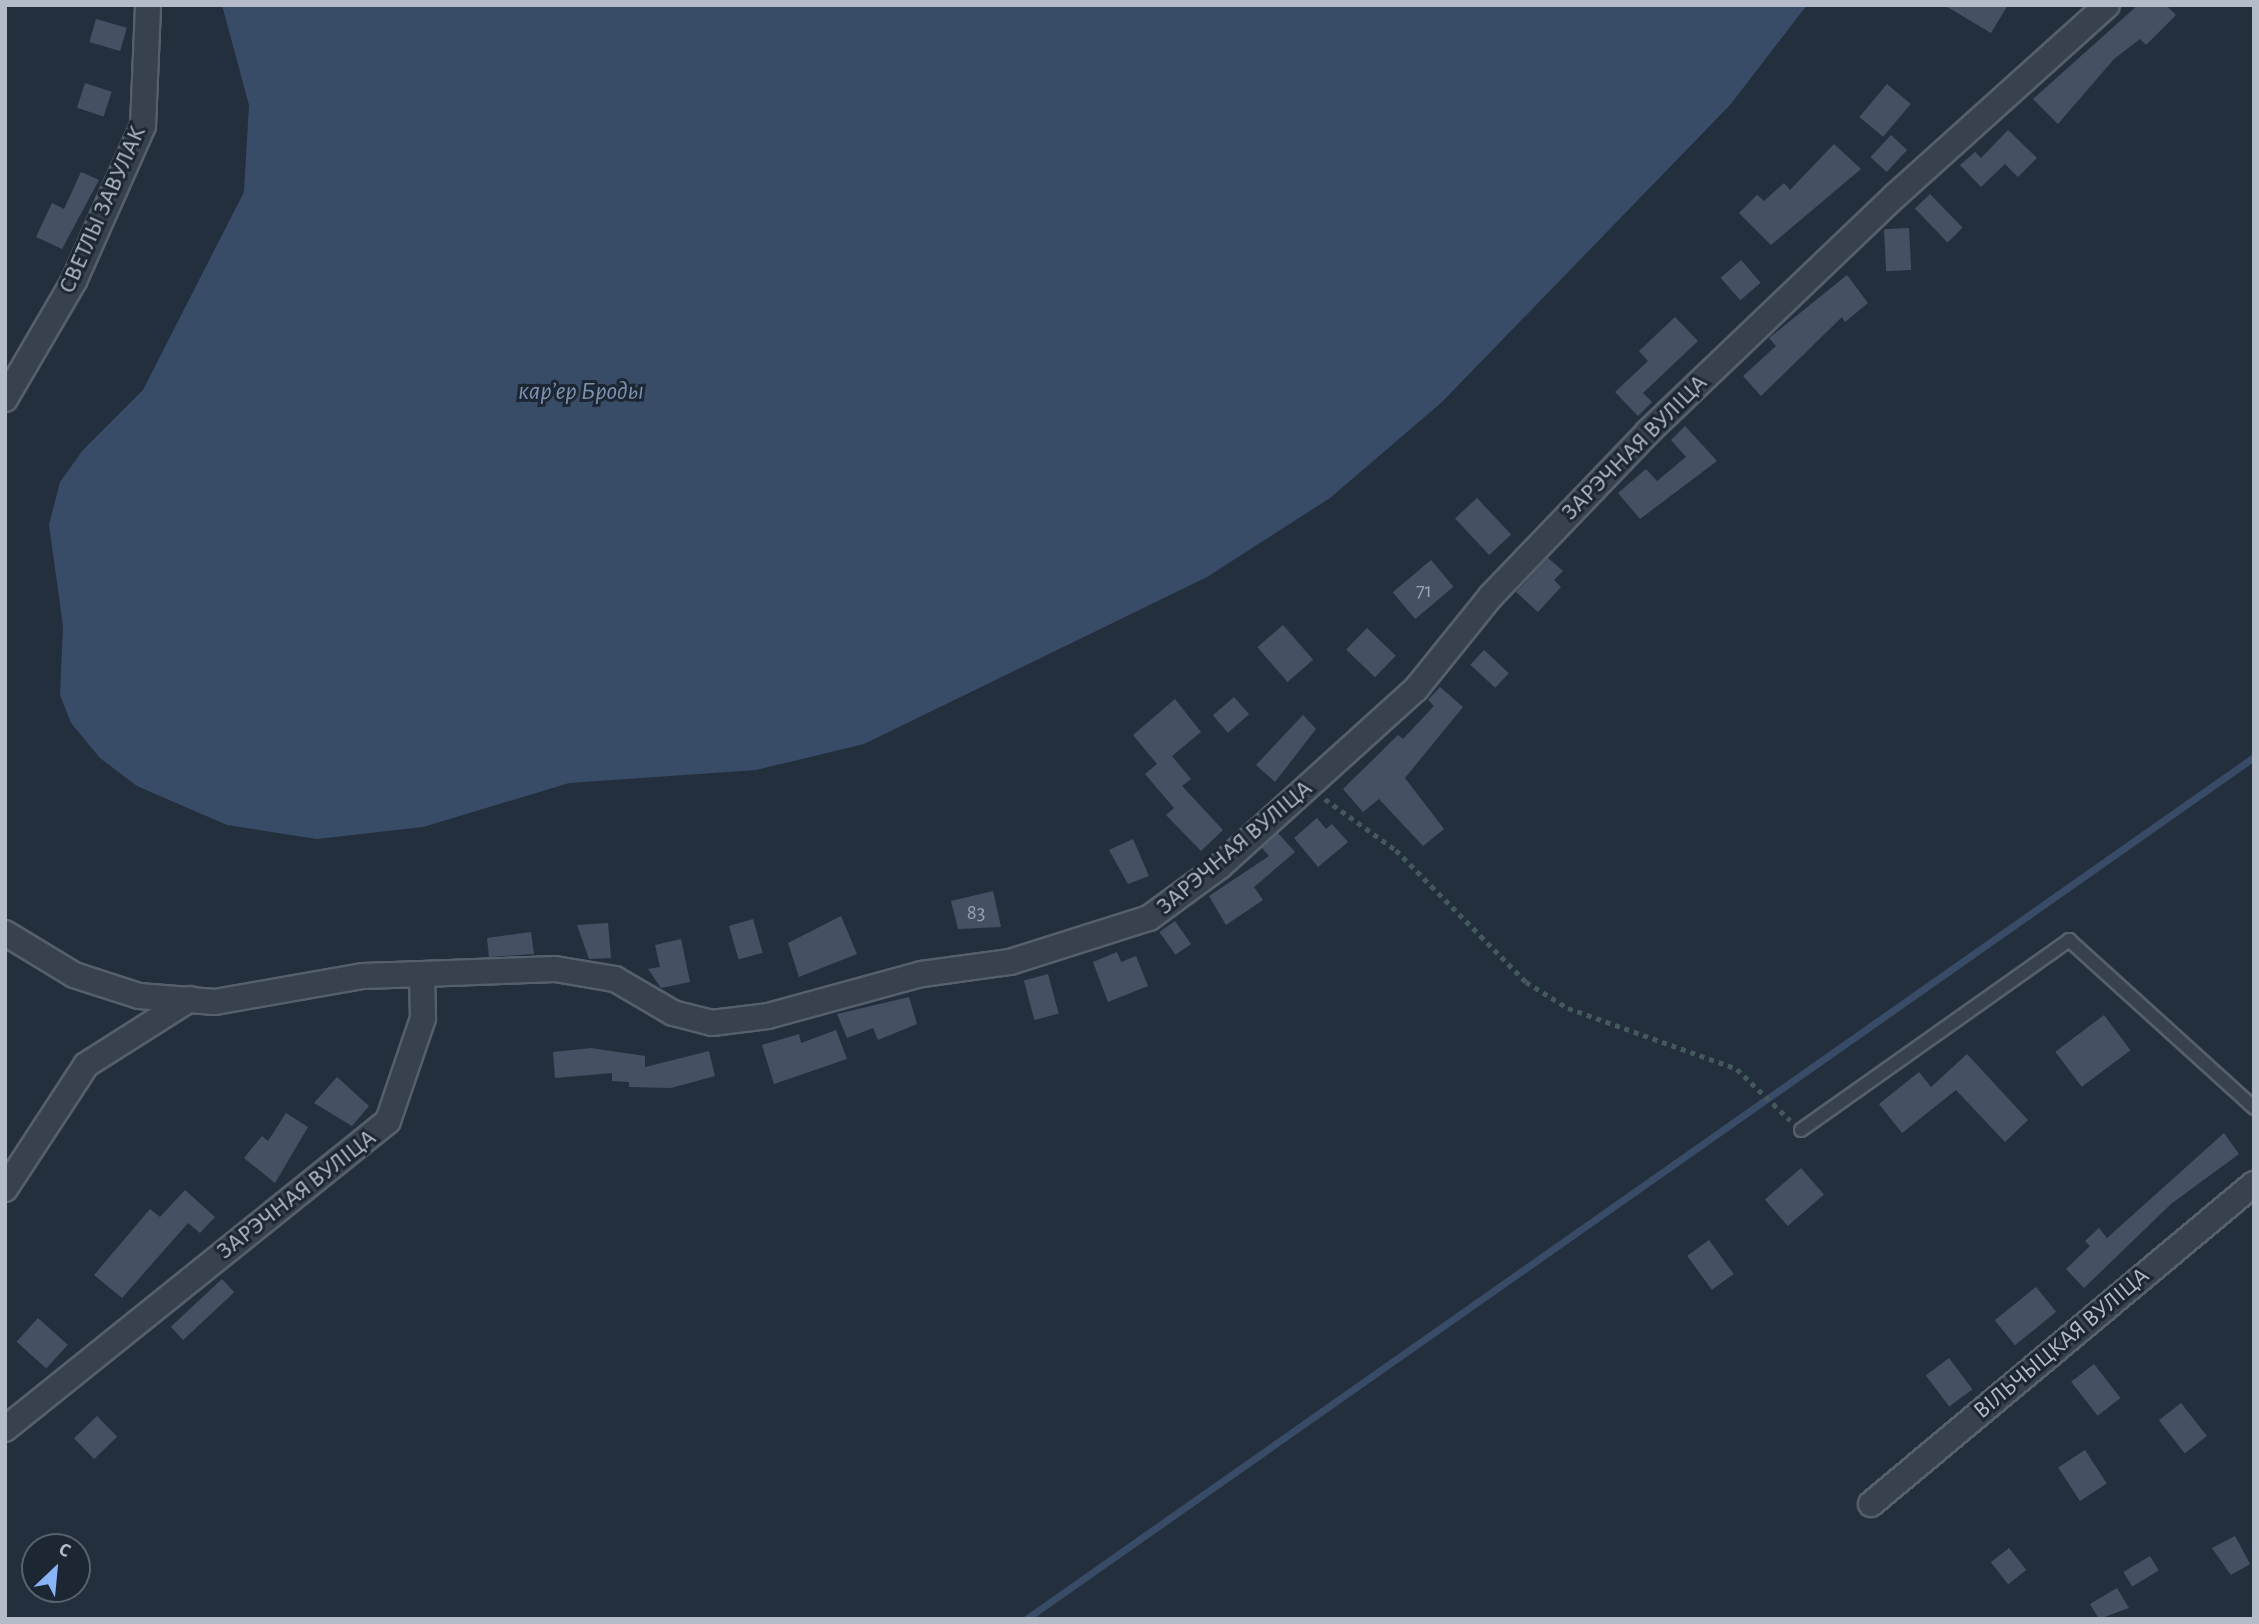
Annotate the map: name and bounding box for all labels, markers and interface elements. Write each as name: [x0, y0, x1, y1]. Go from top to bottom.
street label: СВЕТЛЫ ЗАВУЛАК: [53, 122, 153, 298]
street label: ЗАРЭЧНАЯ ВУЛІЦА: [1556, 369, 1714, 527]
water label: карʼер Броды: [518, 376, 644, 408]
house number: 71: [1416, 578, 1432, 604]
street label: ЗАРЭЧНАЯ ВУЛІЦА: [1151, 775, 1319, 921]
house number: 83: [967, 900, 985, 926]
street label: ЗАРЭЧНАЯ ВУЛІЦА: [212, 1124, 382, 1266]
street label: ВІЛЬЧЫЦКАЯ ВУЛІЦА: [1968, 1262, 2156, 1426]
north arrow: [21, 1533, 91, 1603]
text: С: [56, 1540, 73, 1561]

